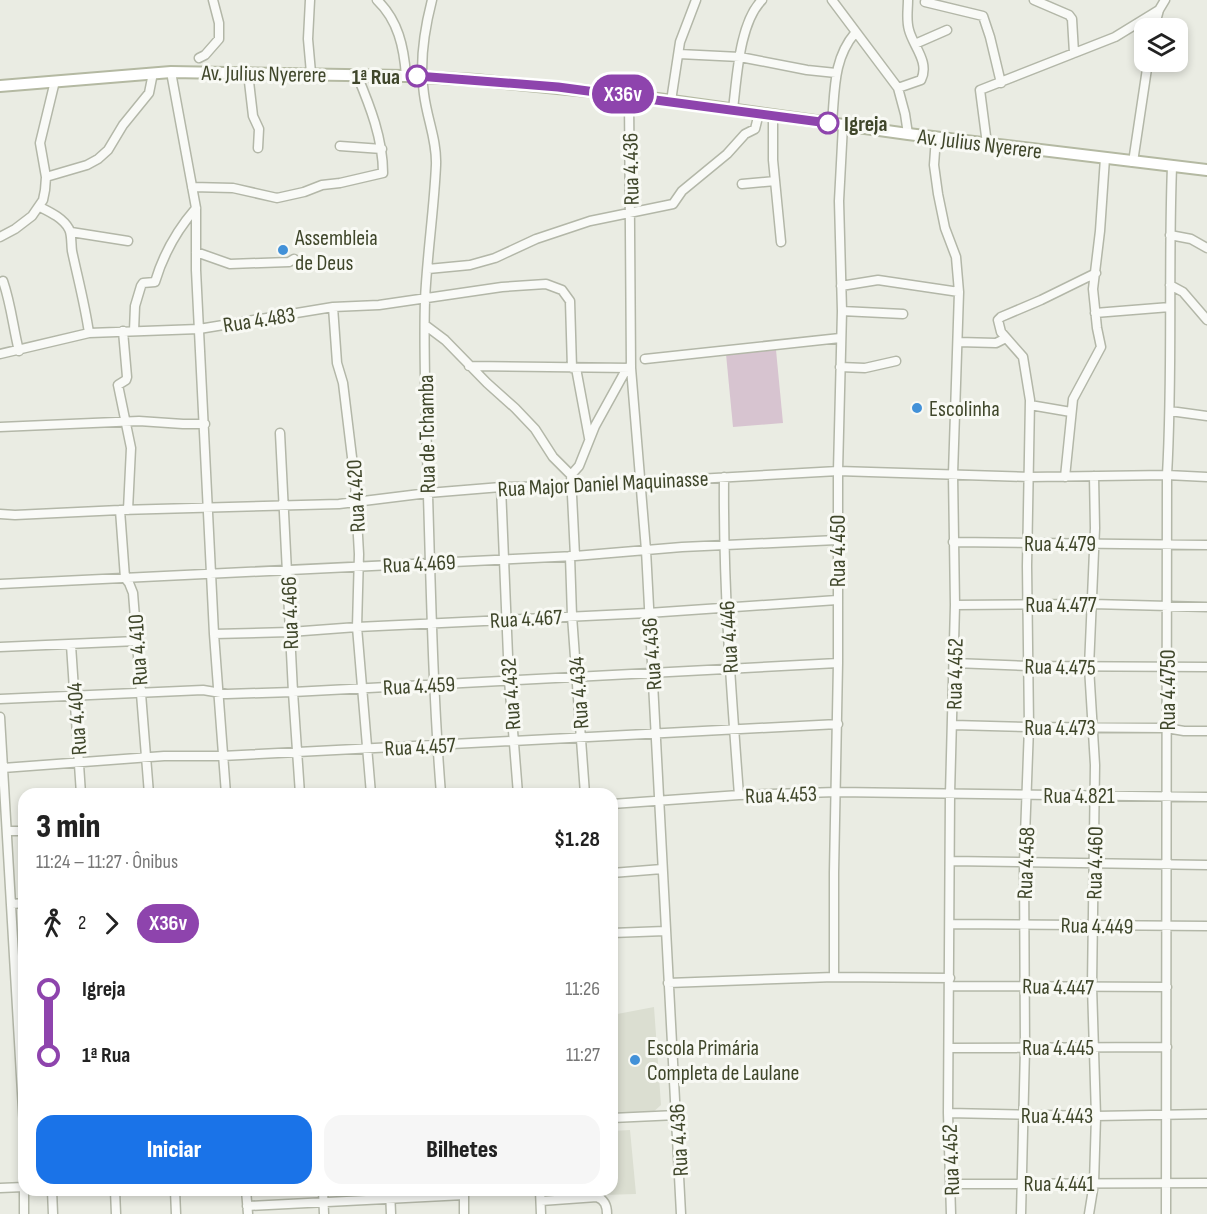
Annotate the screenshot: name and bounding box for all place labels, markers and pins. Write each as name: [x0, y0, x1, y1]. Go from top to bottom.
place label: 1ª Rua: [352, 64, 400, 91]
marker: 1ª Rua: [406, 65, 428, 87]
place label: Igreja: [844, 111, 888, 138]
marker: Igreja: [817, 112, 839, 134]
place label: Assembleia de Deus: [294, 225, 378, 277]
marker: Assembleia de Deus: [276, 243, 290, 257]
place label: Escolinha: [929, 396, 1000, 423]
marker: Escolinha: [910, 401, 924, 415]
place label: Escola Primária Completa de Laulane: [647, 1035, 799, 1087]
marker: Escola Primária Completa de Laulane: [628, 1053, 642, 1067]

